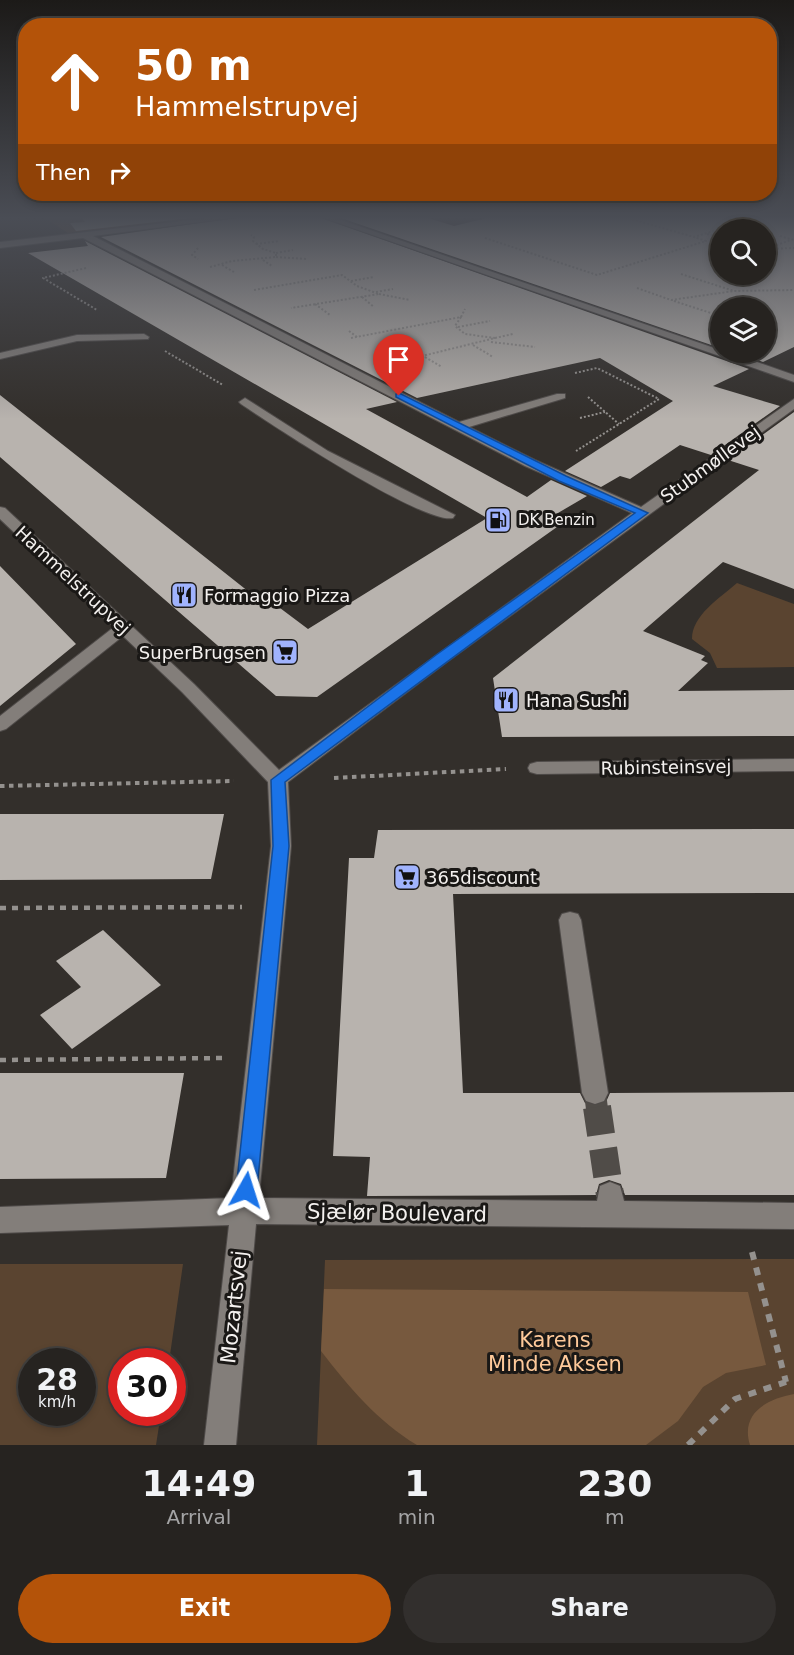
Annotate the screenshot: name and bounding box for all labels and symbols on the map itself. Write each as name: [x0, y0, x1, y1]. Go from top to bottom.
pin: [373, 334, 424, 396]
street label: Stubmøllevej: [656, 421, 764, 507]
fuel station icon: DK Benzin: [483, 505, 513, 535]
place label: DK Benzin: [518, 511, 595, 529]
street label: Hammelstrupvej: [11, 521, 135, 639]
restaurant icon: Formaggio Pizza: [169, 580, 199, 610]
place label: Formaggio Pizza: [204, 585, 350, 606]
supermarket icon: SuperBrugsen: [270, 637, 300, 667]
place label: SuperBrugsen: [139, 642, 266, 663]
restaurant icon: Hana Sushi: [491, 685, 521, 715]
place label: Hana Sushi: [526, 690, 627, 711]
street label: Rubinsteinsvej: [600, 755, 732, 779]
supermarket icon: 365discount: [392, 862, 422, 892]
place label: 365discount: [426, 867, 537, 888]
position arrow: [214, 1158, 278, 1222]
street label: Sjælør Boulevard: [307, 1199, 487, 1227]
street label: Mozartsvej: [216, 1249, 252, 1365]
park label: Karens Minde Aksen: [488, 1328, 622, 1376]
speed limit sign: 30: [108, 1348, 186, 1426]

